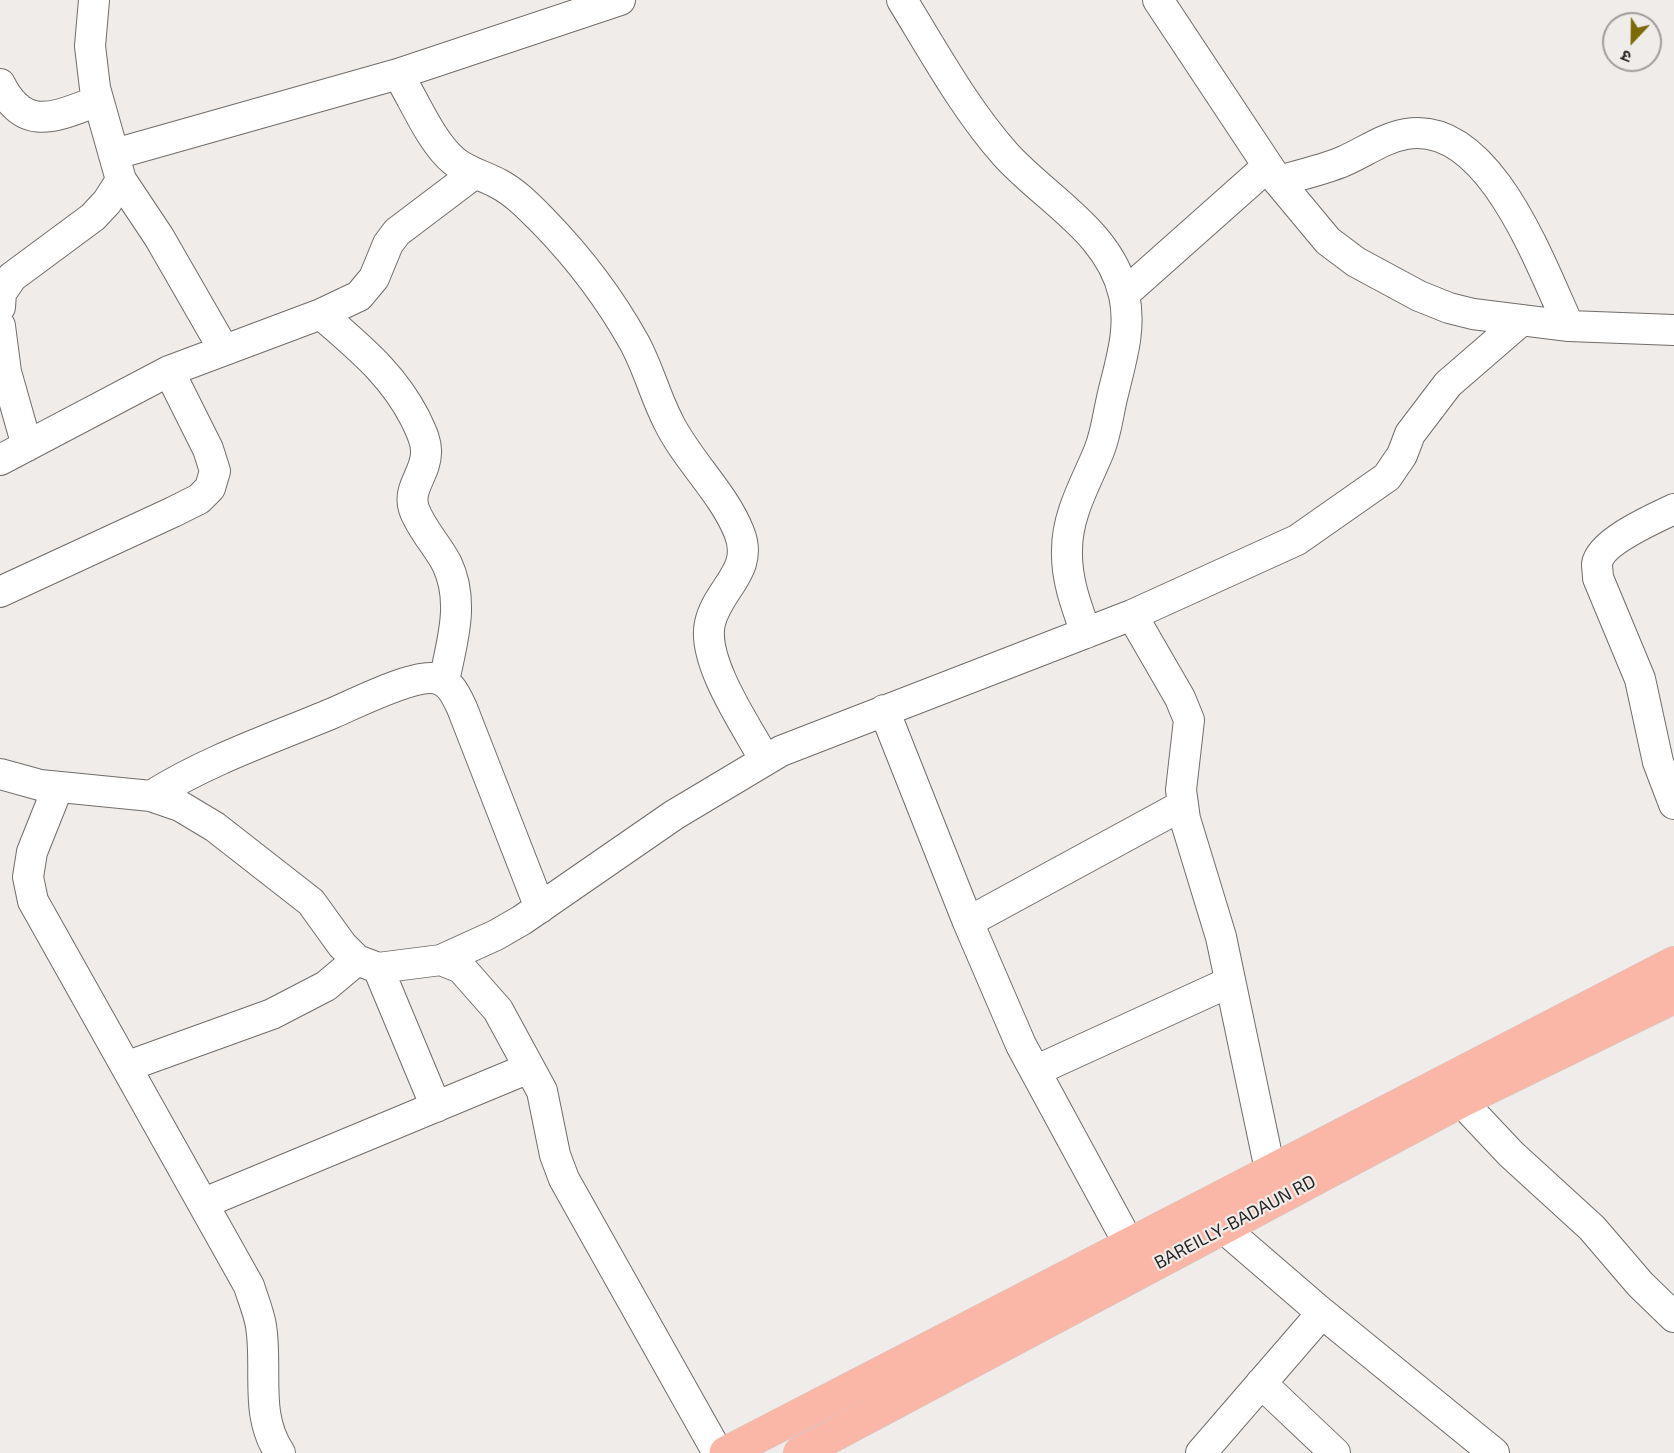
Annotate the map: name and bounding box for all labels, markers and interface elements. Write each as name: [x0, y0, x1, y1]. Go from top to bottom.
north arrow: [1602, 12, 1662, 72]
text: उ: [1618, 47, 1634, 68]
street label: BAREILLY-BADAUN RD: [1151, 1170, 1319, 1274]

